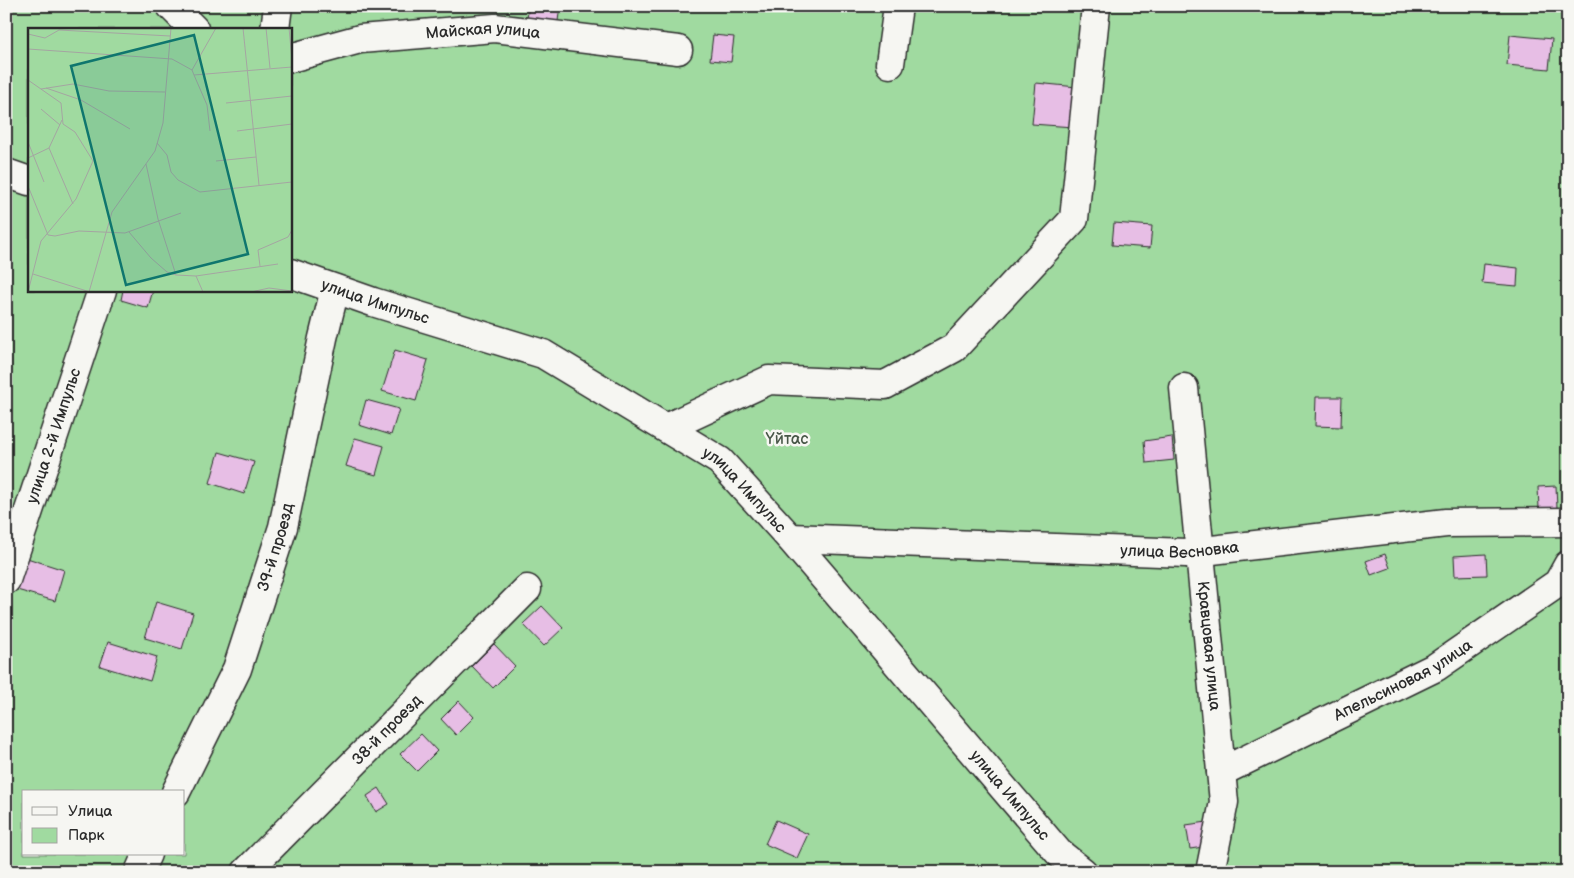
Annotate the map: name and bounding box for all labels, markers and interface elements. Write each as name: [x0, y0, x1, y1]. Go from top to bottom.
street label: Майская улица: [425, 18, 542, 43]
inset map: [28, 28, 291, 291]
street label: улица Импульс: [319, 275, 432, 328]
street label: улица 2-й Импульс: [23, 365, 85, 506]
park label: Үйтас: [766, 430, 809, 449]
street label: улица Импульс: [699, 443, 790, 537]
street label: 39-й проезд: [253, 501, 297, 594]
street label: улица Весновка: [1120, 537, 1241, 563]
street label: Кравцовая улица: [1193, 580, 1225, 712]
street label: Апельсиновая улица: [1330, 635, 1476, 725]
street label: 38-й проезд: [348, 691, 426, 769]
street label: улица Импульс: [966, 746, 1054, 844]
legend: [22, 790, 185, 856]
text: Улица: [68, 802, 113, 821]
text: Парк: [68, 826, 105, 845]

